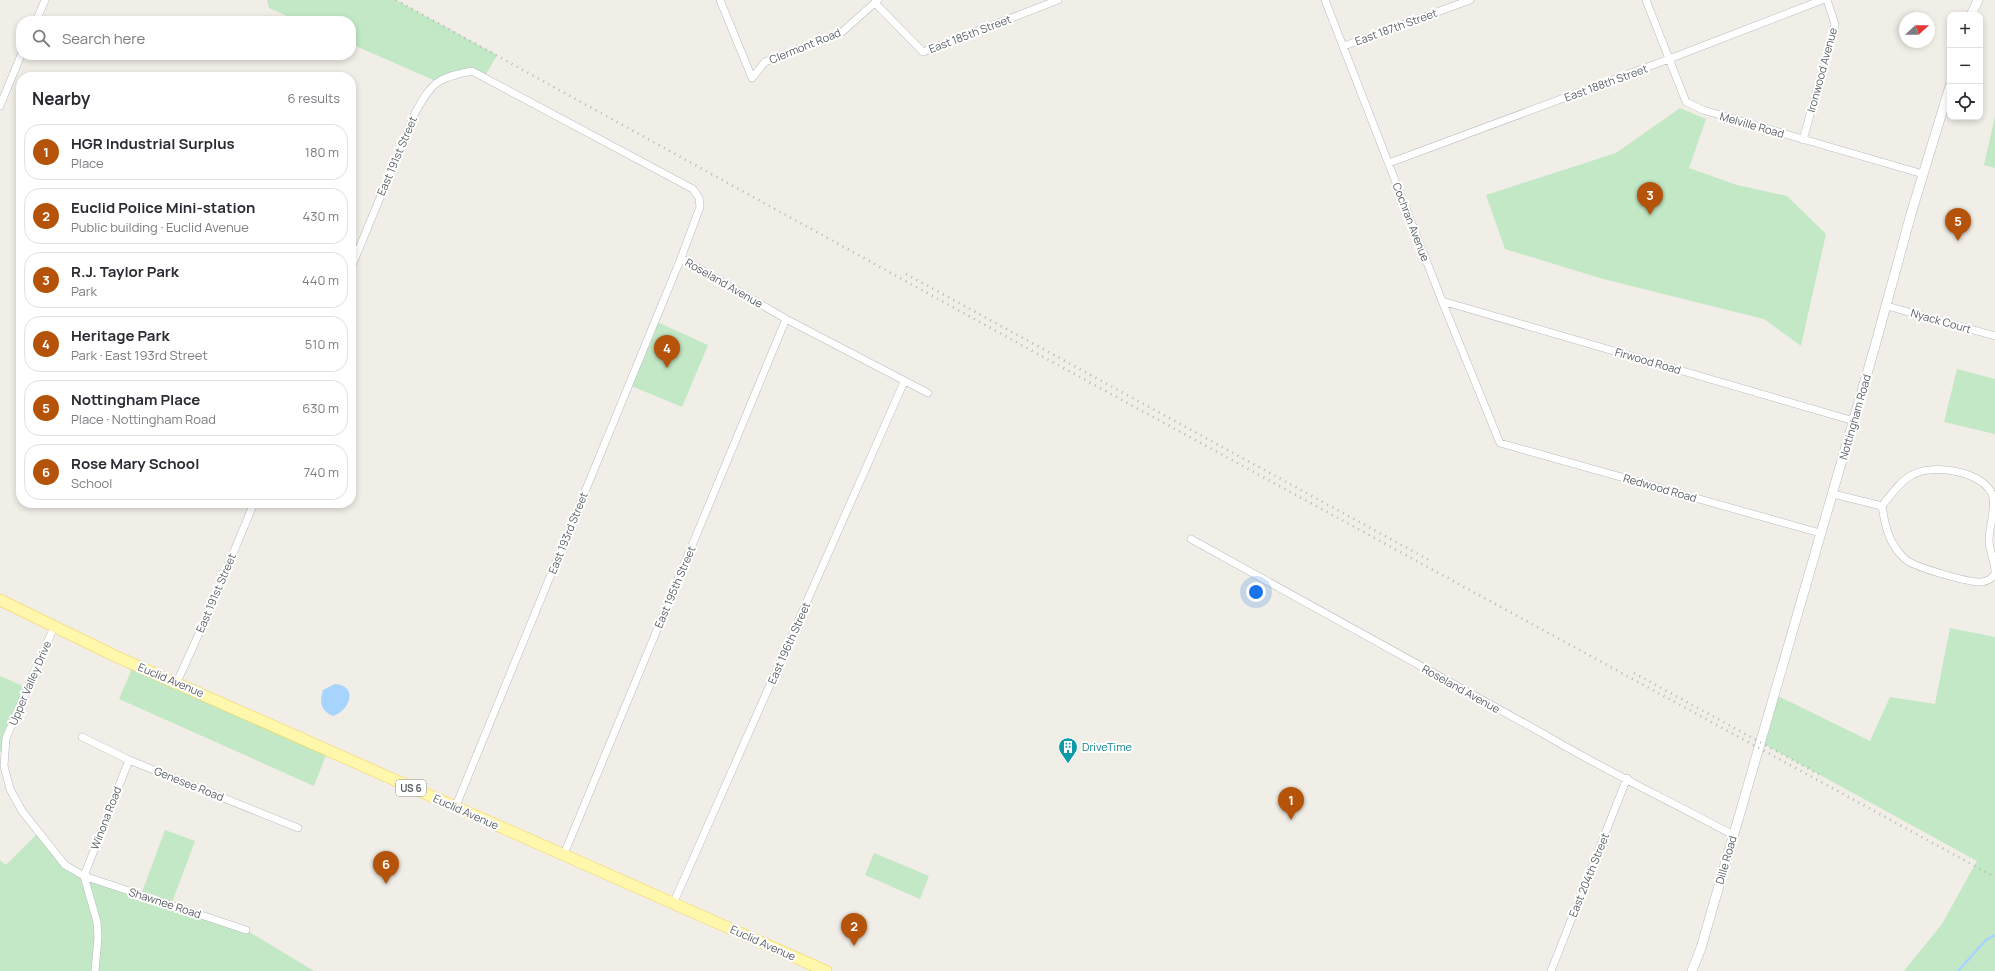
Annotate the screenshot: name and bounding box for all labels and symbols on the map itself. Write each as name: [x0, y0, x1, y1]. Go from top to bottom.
street label: East 187th Street: [1353, 5, 1439, 48]
street label: East 185th Street: [926, 11, 1013, 56]
north arrow: [1899, 12, 1935, 48]
street label: Clermont Road: [767, 24, 843, 67]
street label: Ironwood Avenue: [1803, 25, 1840, 114]
street label: East 188th Street: [1562, 61, 1649, 105]
street label: Melville Road: [1718, 108, 1786, 141]
street label: East 191st Street: [373, 114, 420, 198]
street label: Cochran Avenue: [1390, 180, 1434, 264]
pin: 3: [1637, 182, 1663, 215]
pin: 5: [1945, 208, 1971, 241]
street label: Roseland Avenue: [683, 254, 766, 311]
street label: Nyack Court: [1909, 305, 1973, 336]
pin: 4: [654, 335, 680, 368]
street label: Firwood Road: [1613, 344, 1683, 377]
street label: Nottingham Road: [1835, 372, 1874, 461]
street label: Redwood Road: [1622, 470, 1699, 505]
street label: East 193rd Street: [544, 490, 591, 576]
street label: East 195th Street: [651, 544, 699, 630]
street label: East 191st Street: [192, 551, 239, 635]
your location: [1246, 582, 1266, 602]
street label: East 196th Street: [764, 599, 813, 686]
street label: Upper Valley Drive: [5, 638, 54, 728]
street label: Euclid Avenue: [136, 659, 207, 700]
street label: Roseland Avenue: [1419, 661, 1503, 717]
building icon: DriveTime: [1057, 736, 1079, 764]
place label: DriveTime: [1082, 739, 1132, 754]
street label: Genesee Road: [152, 763, 226, 804]
road number: US 6: [396, 780, 426, 796]
street label: Winona Road: [87, 784, 124, 852]
pin: 1: [1278, 787, 1304, 820]
street label: Euclid Avenue: [431, 790, 502, 833]
street label: East 204th Street: [1565, 830, 1612, 919]
street label: Dille Road: [1711, 834, 1740, 886]
pin: 6: [373, 851, 399, 884]
street label: Shawnee Road: [127, 884, 203, 921]
pin: 2: [841, 913, 867, 946]
street label: Euclid Avenue: [728, 921, 799, 964]

